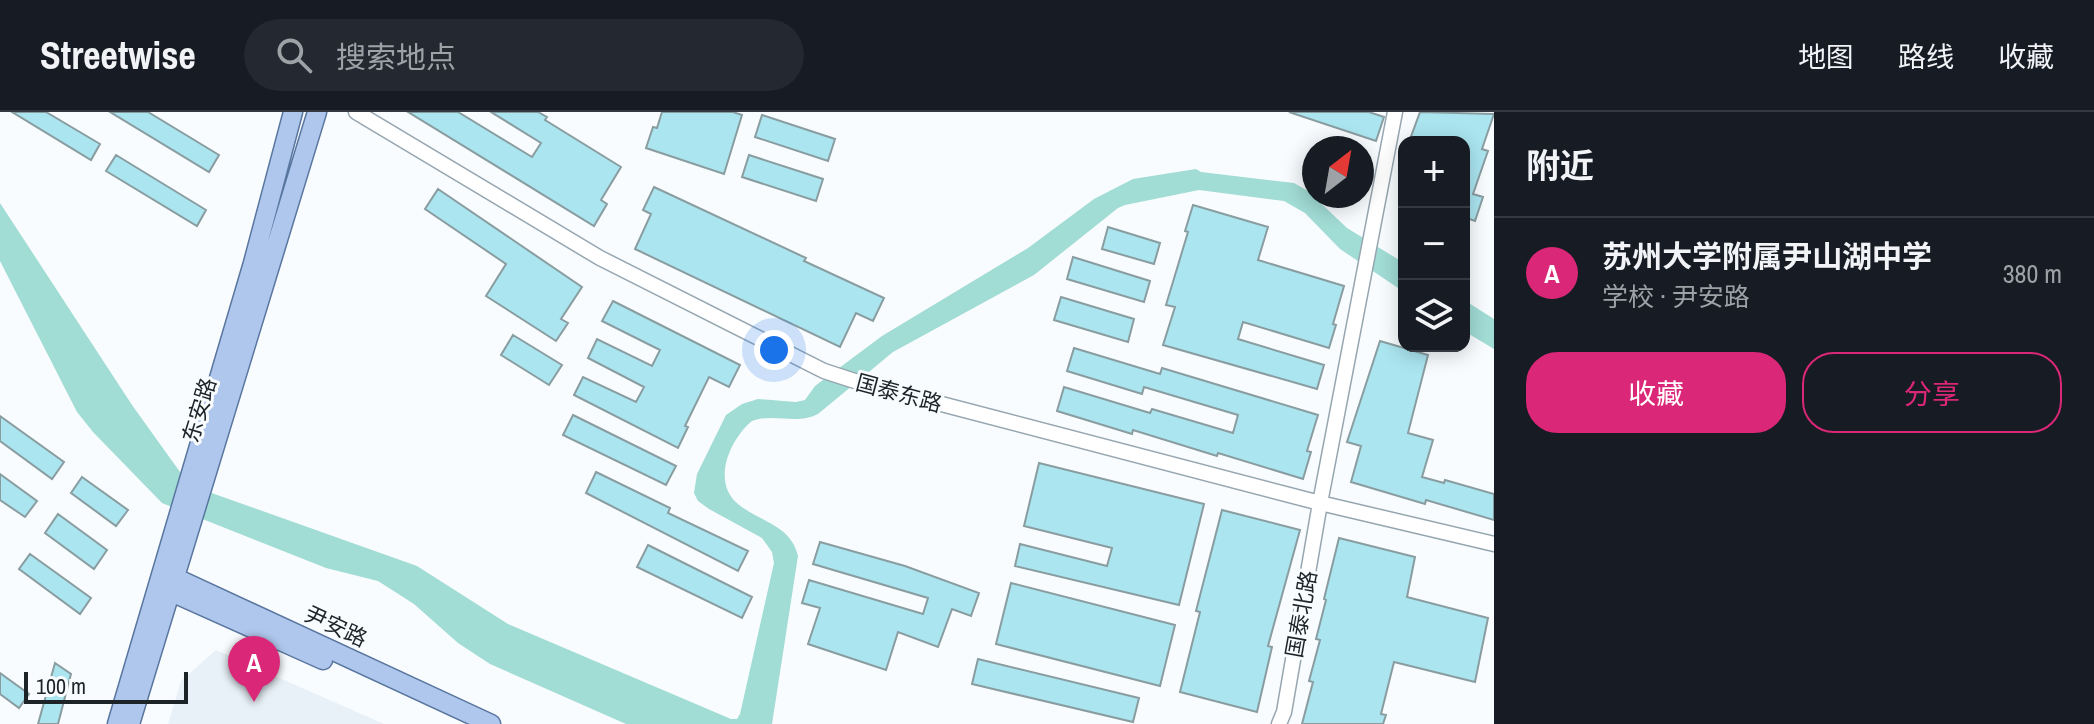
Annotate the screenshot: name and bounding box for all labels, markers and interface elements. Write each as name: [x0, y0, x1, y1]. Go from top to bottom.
search box: [244, 19, 804, 91]
text: Streetwise: [40, 30, 196, 81]
icon: search: [272, 33, 316, 77]
text: 搜索地点: [336, 37, 456, 77]
text: 地图: [1798, 38, 1854, 76]
text: 路线: [1898, 38, 1954, 76]
text: 收藏: [1998, 38, 2054, 76]
north arrow: [1302, 136, 1374, 208]
map controls: [1398, 136, 1470, 352]
button: +: [1398, 136, 1470, 208]
text: 附近: [1526, 143, 1594, 189]
button: −: [1398, 208, 1470, 280]
text: 苏州大学附属尹山湖中学: [1602, 236, 1932, 276]
text: A: [1544, 256, 1560, 291]
text: 380 m: [2003, 256, 2062, 291]
text: 学校 · 尹安路: [1602, 279, 1750, 314]
button: layers: [1398, 280, 1470, 352]
your location: [754, 330, 794, 370]
button: 收藏: [1526, 352, 1786, 433]
button: 分享: [1802, 352, 2062, 433]
street label: 国泰东路: [853, 367, 945, 419]
street label: 东安路: [175, 374, 223, 446]
street label: 国泰北路: [1279, 568, 1323, 660]
street label: 尹安路: [300, 598, 372, 654]
pin: A: [228, 636, 280, 702]
scale bar: [24, 668, 188, 704]
text: 100 m: [36, 671, 86, 701]

